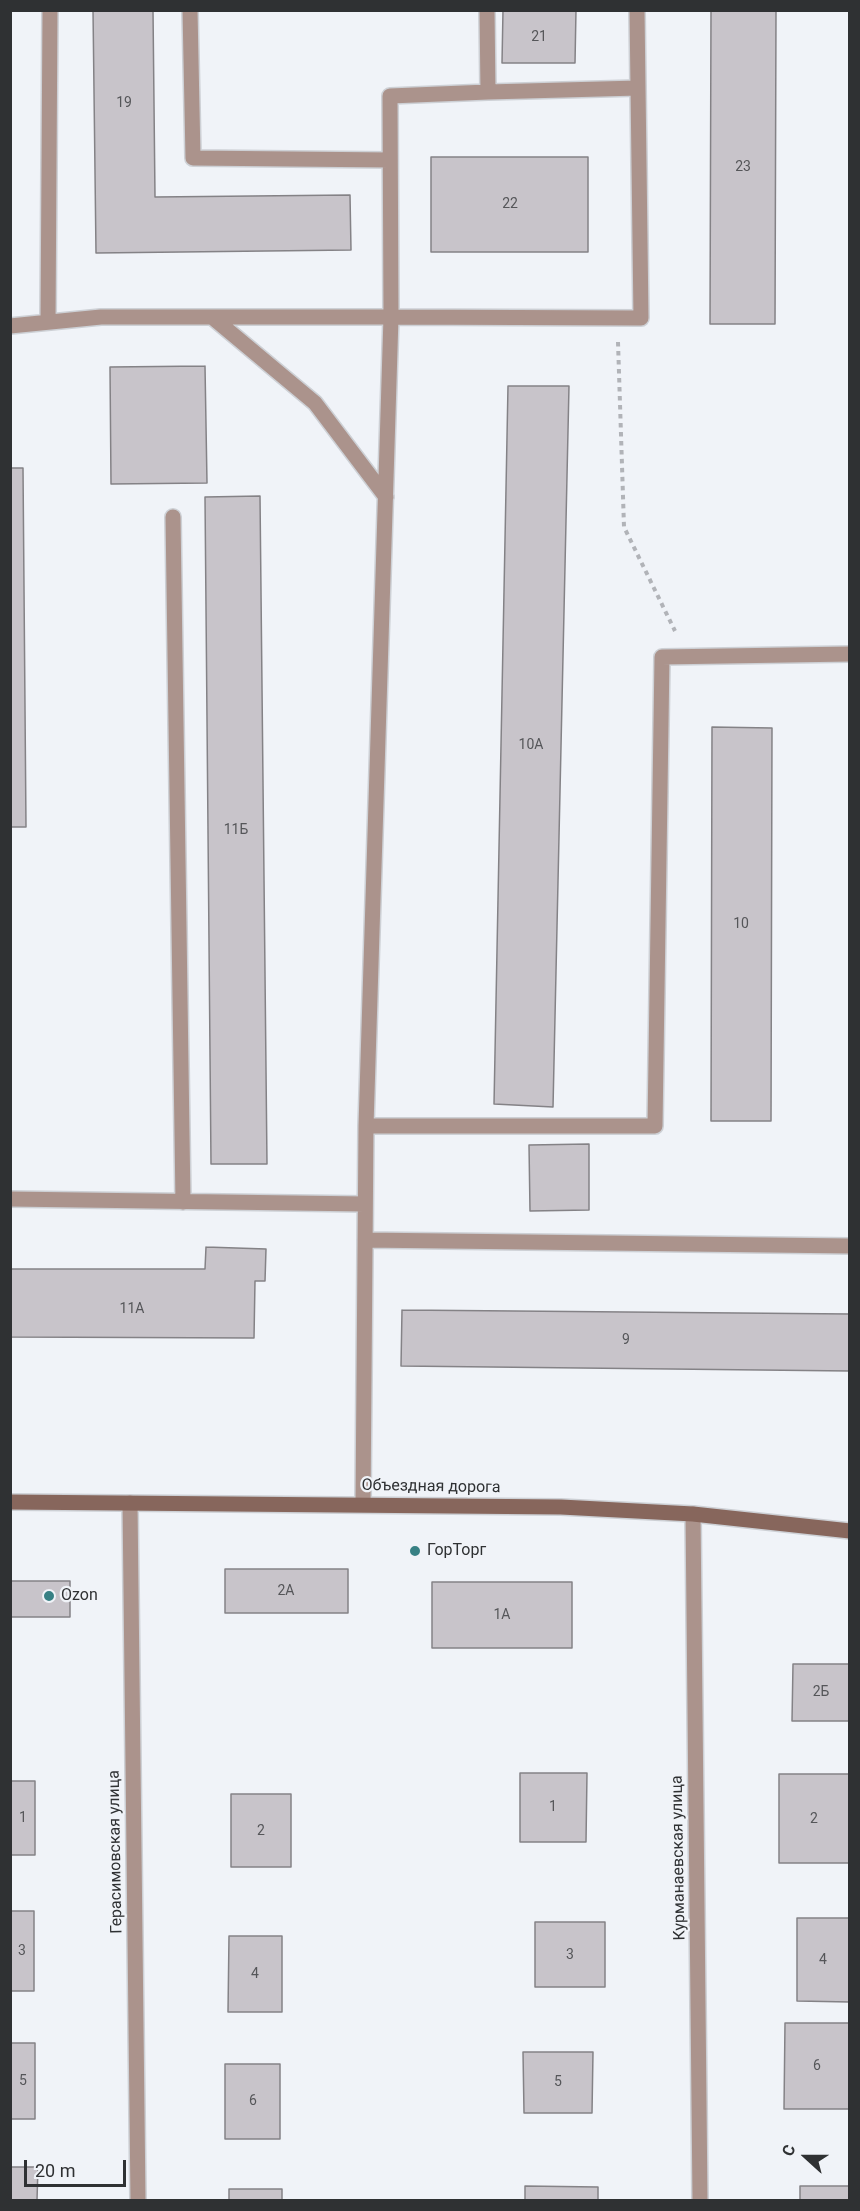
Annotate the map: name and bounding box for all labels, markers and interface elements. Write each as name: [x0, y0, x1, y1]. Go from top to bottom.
house number: 21: [531, 29, 547, 45]
house number: 19: [116, 95, 132, 111]
house number: 23: [735, 159, 751, 175]
house number: 22: [502, 196, 518, 212]
house number: 10А: [519, 737, 543, 753]
house number: 11Б: [224, 822, 248, 838]
house number: 10: [733, 916, 749, 932]
house number: 11А: [120, 1301, 144, 1317]
house number: 9: [622, 1332, 630, 1348]
street label: Объездная дорога: [361, 1476, 501, 1498]
place label: ГорТорг: [427, 1541, 486, 1561]
marker: ГорТорг: [408, 1544, 422, 1558]
house number: 2А: [277, 1583, 295, 1599]
place label: Ozon: [61, 1586, 98, 1606]
marker: Ozon: [42, 1589, 56, 1603]
house number: 1А: [493, 1607, 511, 1623]
house number: 2Б: [813, 1684, 829, 1700]
street label: Герасимовская улица: [105, 1770, 127, 1934]
street label: Курманаевская улица: [668, 1775, 690, 1941]
house number: 1: [549, 1799, 557, 1815]
house number: 1: [19, 1810, 27, 1826]
house number: 2: [810, 1811, 818, 1827]
house number: 2: [257, 1823, 265, 1839]
house number: 3: [18, 1943, 26, 1959]
house number: 3: [566, 1947, 574, 1963]
house number: 4: [819, 1952, 827, 1968]
house number: 4: [251, 1966, 259, 1982]
house number: 6: [813, 2058, 821, 2074]
house number: 5: [19, 2073, 27, 2089]
house number: 5: [554, 2074, 562, 2090]
house number: 6: [249, 2093, 257, 2109]
north arrow: [776, 2127, 836, 2187]
text: С: [778, 2142, 799, 2159]
scale bar: [27, 2148, 129, 2186]
text: 20 m: [35, 2160, 75, 2181]

